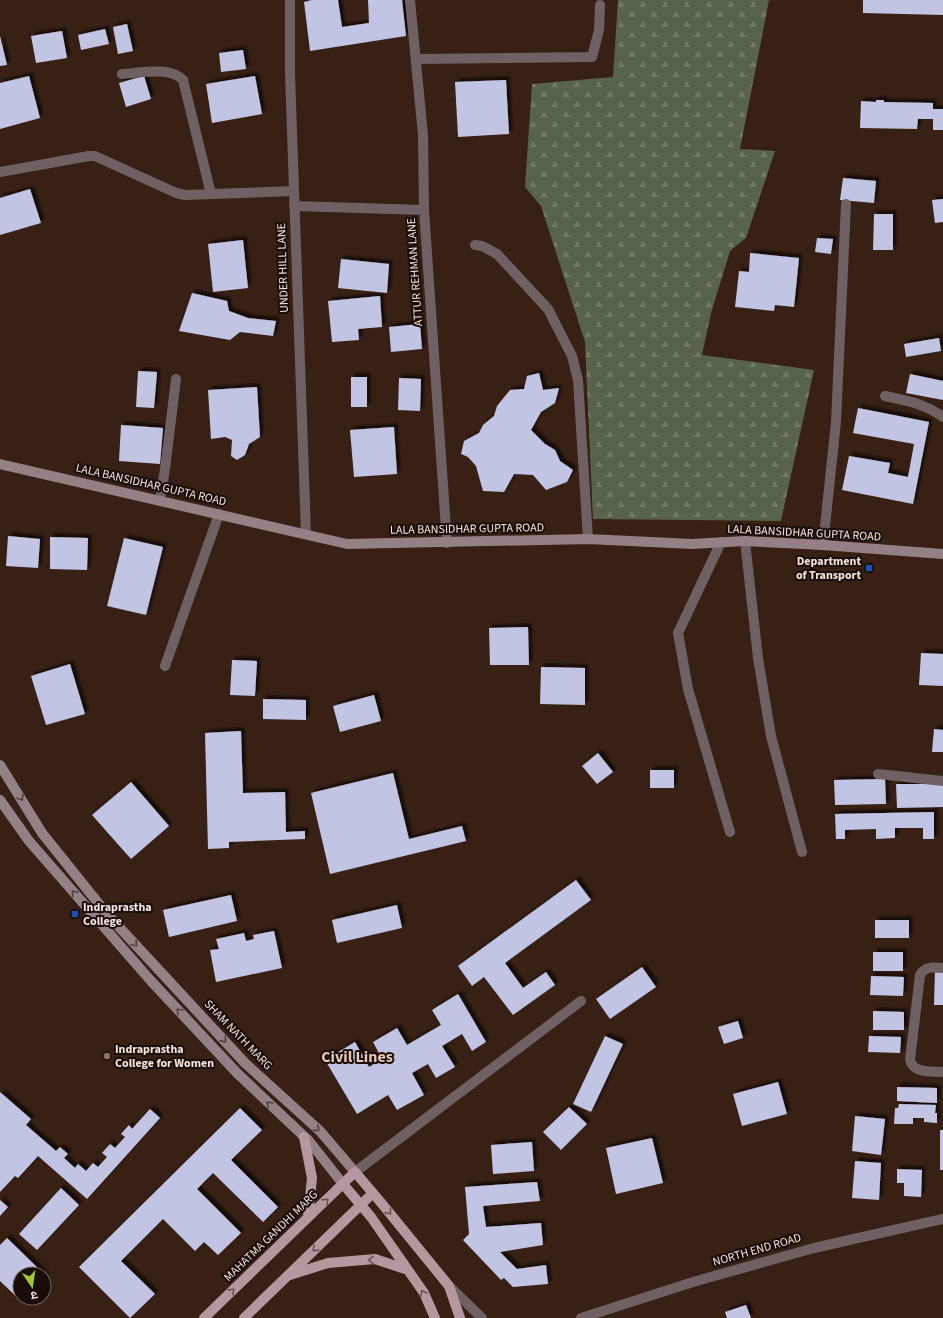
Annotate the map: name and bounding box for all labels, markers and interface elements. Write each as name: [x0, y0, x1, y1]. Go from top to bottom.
street label: ATTUR REHMAN LANE: [403, 217, 427, 327]
street label: UNDER HILL LANE: [273, 223, 293, 313]
street label: LALA BANSIDHAR GUPTA ROAD: [74, 459, 228, 511]
street label: LALA BANSIDHAR GUPTA ROAD: [390, 519, 544, 539]
street label: LALA BANSIDHAR GUPTA ROAD: [727, 520, 881, 546]
place label: Department of Transport: [796, 553, 861, 584]
marker: Department of Transport: [864, 563, 874, 573]
one-way arrow: [16, 794, 23, 801]
one-way arrow: [71, 890, 78, 897]
place label: Indraprastha College: [83, 899, 152, 930]
marker: Indraprastha College: [70, 909, 80, 919]
one-way arrow: [131, 939, 138, 947]
street label: SHAM NATH MARG: [200, 996, 276, 1074]
one-way arrow: [176, 1008, 183, 1016]
one-way arrow: [219, 1035, 226, 1043]
place label: Indraprastha College for Women: [115, 1041, 214, 1072]
district label: Civil Lines: [321, 1046, 393, 1068]
marker: Indraprastha College for Women: [102, 1051, 112, 1061]
one-way arrow: [266, 1101, 274, 1109]
one-way arrow: [312, 1124, 320, 1132]
street label: MAHATMA GANDHI MARG: [220, 1187, 322, 1285]
one-way arrow: [321, 1198, 329, 1205]
one-way arrow: [385, 1208, 392, 1215]
street label: NORTH END ROAD: [711, 1229, 803, 1271]
one-way arrow: [312, 1244, 320, 1252]
one-way arrow: [368, 1256, 374, 1264]
north arrow: [12, 1266, 52, 1306]
text: उ: [29, 1287, 39, 1303]
one-way arrow: [227, 1288, 235, 1296]
one-way arrow: [421, 1290, 428, 1297]

